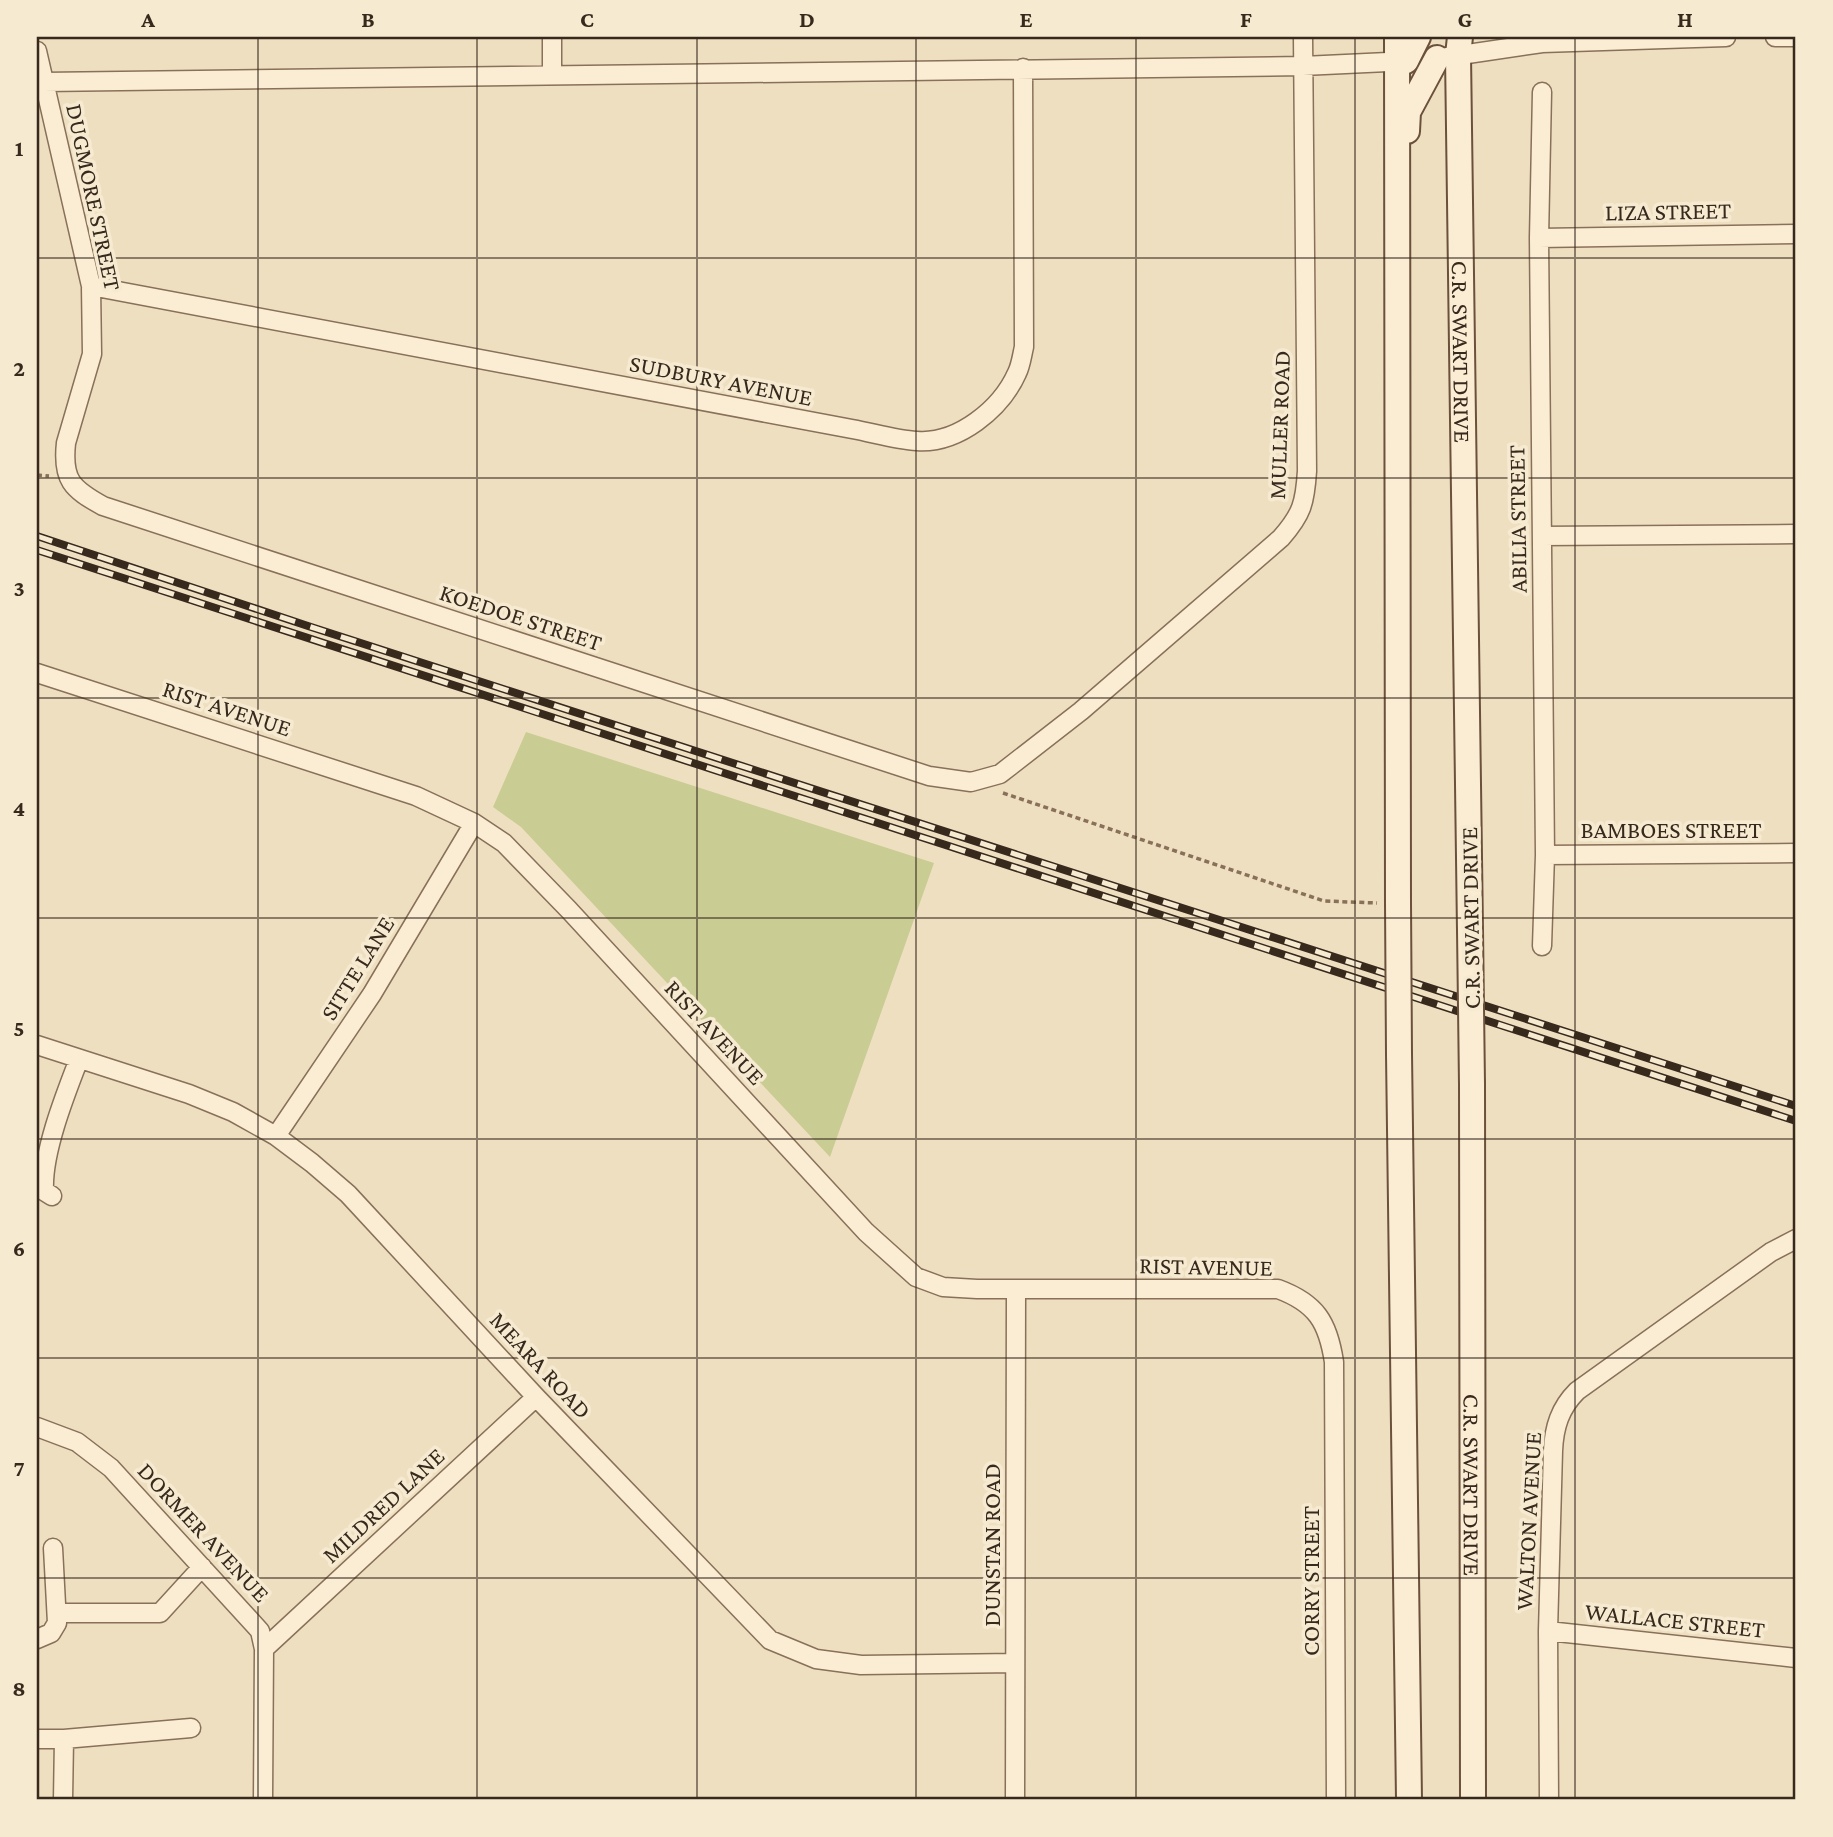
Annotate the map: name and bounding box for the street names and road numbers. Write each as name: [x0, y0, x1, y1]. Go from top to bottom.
street label: DUGMORE STREET: [61, 101, 127, 293]
street label: LIZA STREET: [1605, 196, 1731, 226]
street label: C.R. SWART DRIVE: [1447, 261, 1477, 443]
street label: SUDBURY AVENUE: [627, 349, 815, 411]
street label: MULLER ROAD: [1263, 350, 1295, 500]
street label: ABILIA STREET: [1502, 445, 1532, 593]
street label: KOEDOE STREET: [437, 578, 605, 656]
street label: RIST AVENUE: [159, 675, 295, 741]
street label: BAMBOES STREET: [1580, 816, 1762, 843]
street label: C.R. SWART DRIVE: [1455, 827, 1485, 1009]
street label: SITTE LANE: [315, 911, 399, 1025]
street label: RIST AVENUE: [660, 974, 770, 1090]
street label: RIST AVENUE: [1139, 1251, 1273, 1281]
street label: MEARA ROAD: [485, 1306, 597, 1424]
street label: C.R. SWART DRIVE: [1459, 1394, 1486, 1576]
street label: WALTON AVENUE: [1510, 1431, 1546, 1611]
street label: MILDRED LANE: [317, 1442, 449, 1568]
street label: DORMER AVENUE: [133, 1457, 275, 1607]
street label: DUNSTAN ROAD: [978, 1463, 1005, 1627]
street label: CORRY STREET: [1297, 1506, 1324, 1656]
street label: WALLACE STREET: [1584, 1597, 1766, 1643]

